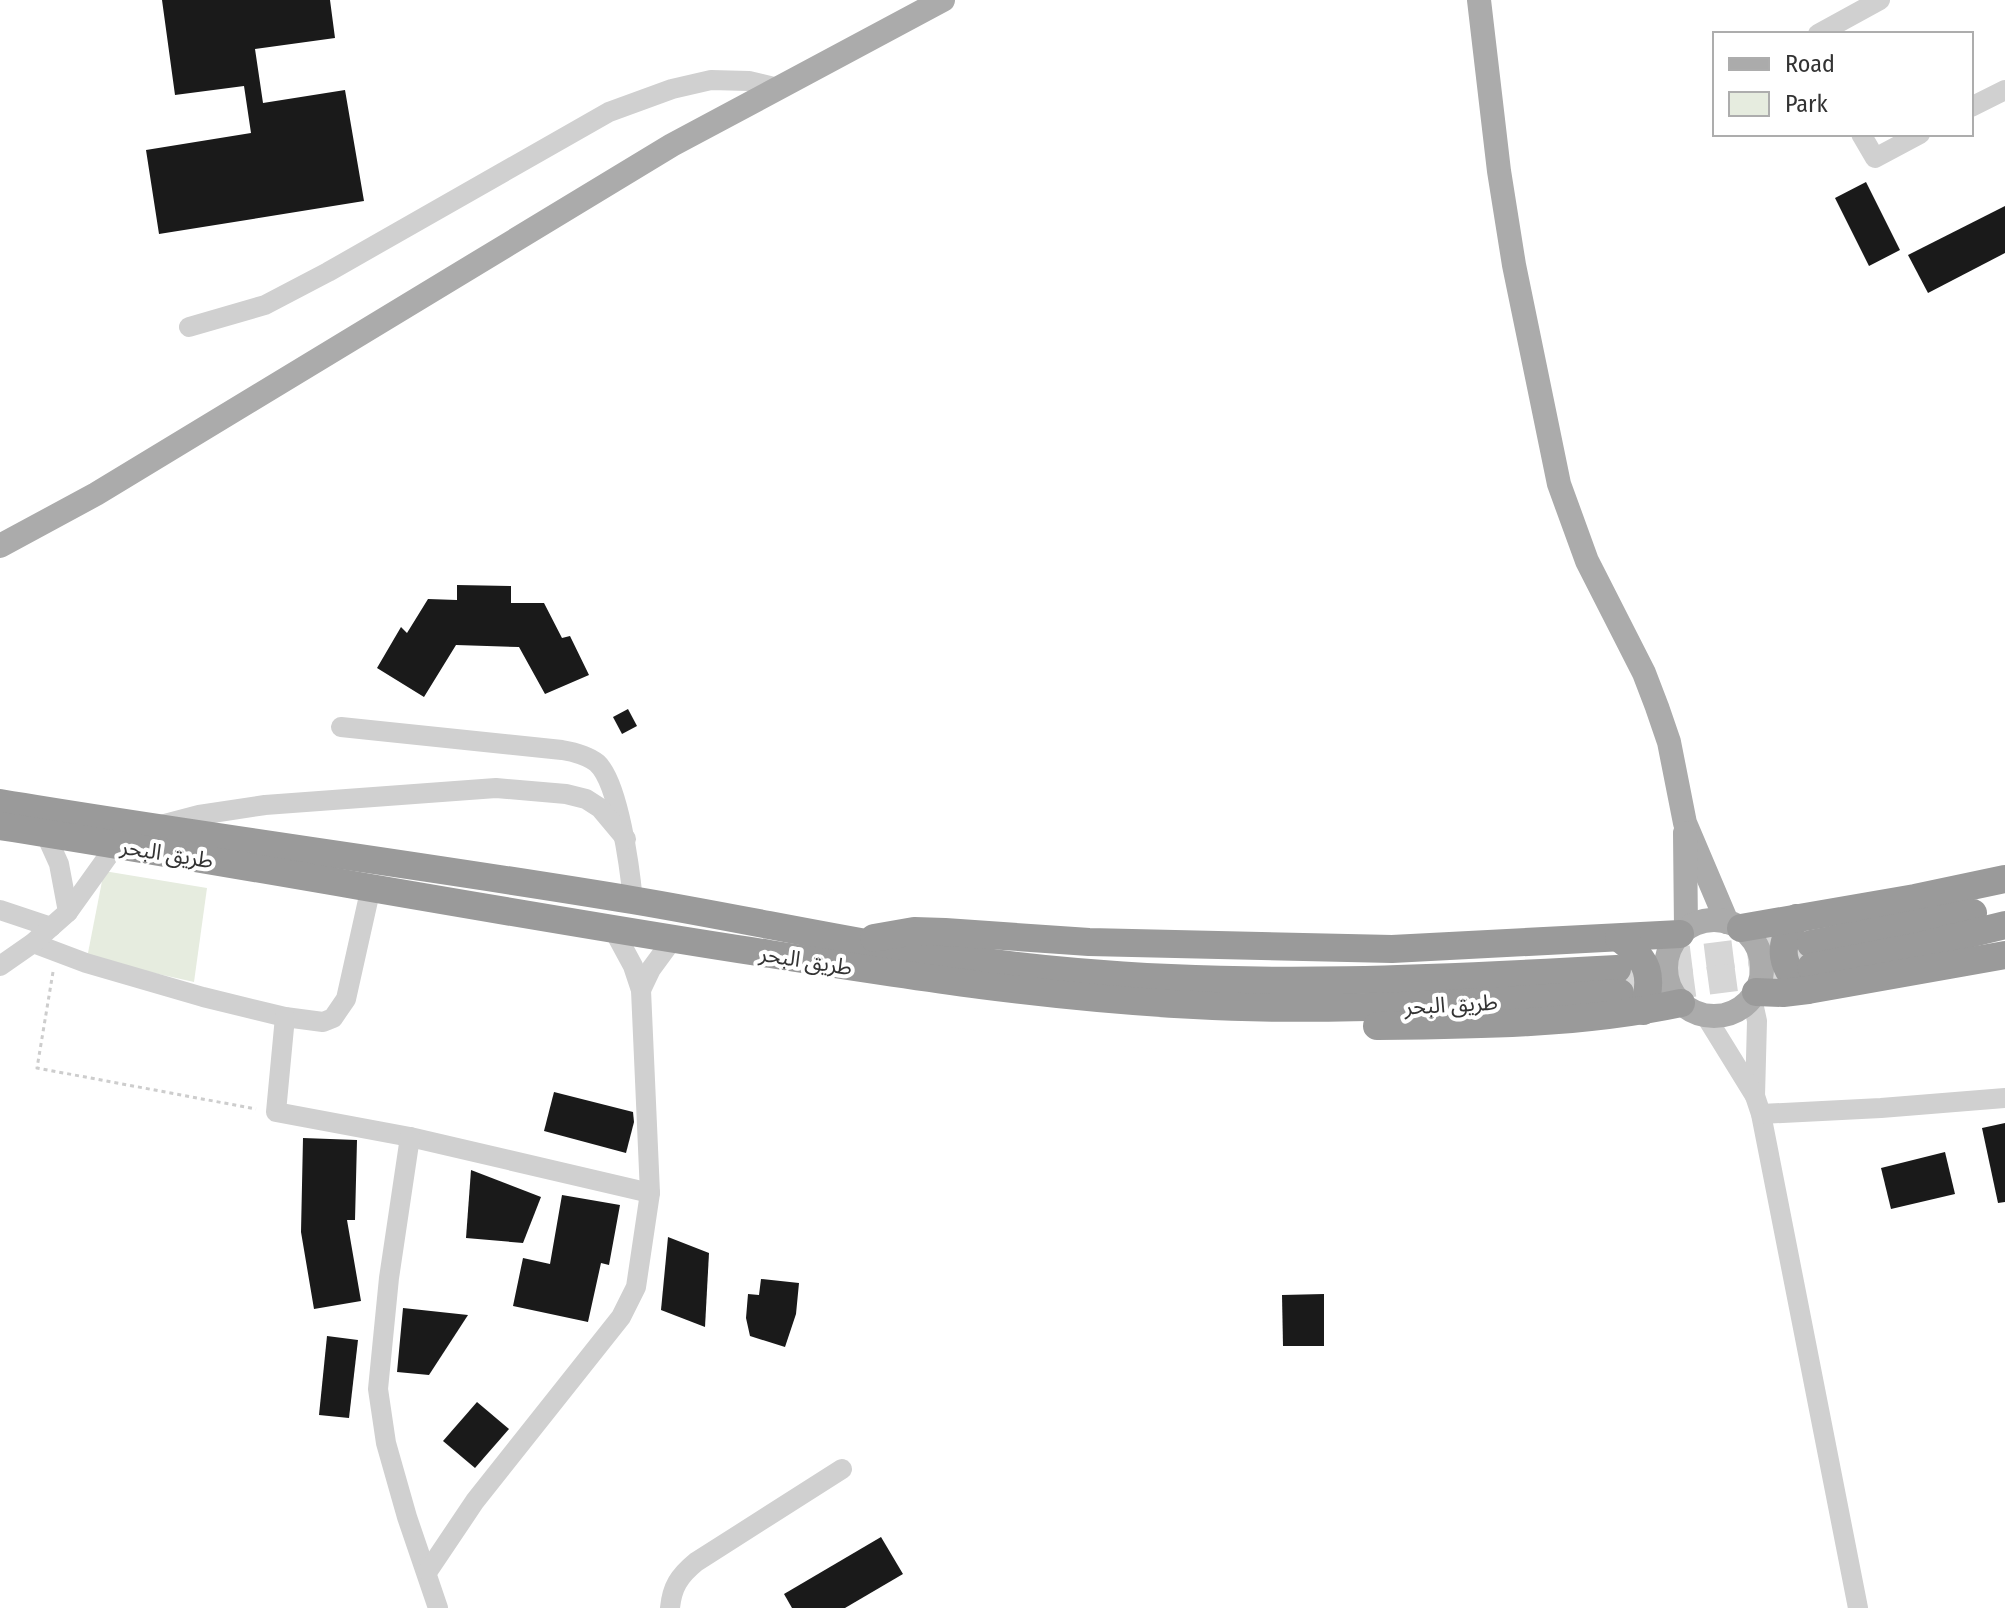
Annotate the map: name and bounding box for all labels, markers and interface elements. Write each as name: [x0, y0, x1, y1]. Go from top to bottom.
legend: [1713, 32, 1973, 136]
text: Road: [1785, 50, 1835, 78]
text: Park: [1785, 90, 1828, 118]
street label: طريق البحر: [118, 833, 215, 874]
street label: طريق البحر: [757, 940, 854, 981]
street label: طريق البحر: [1403, 989, 1499, 1020]

